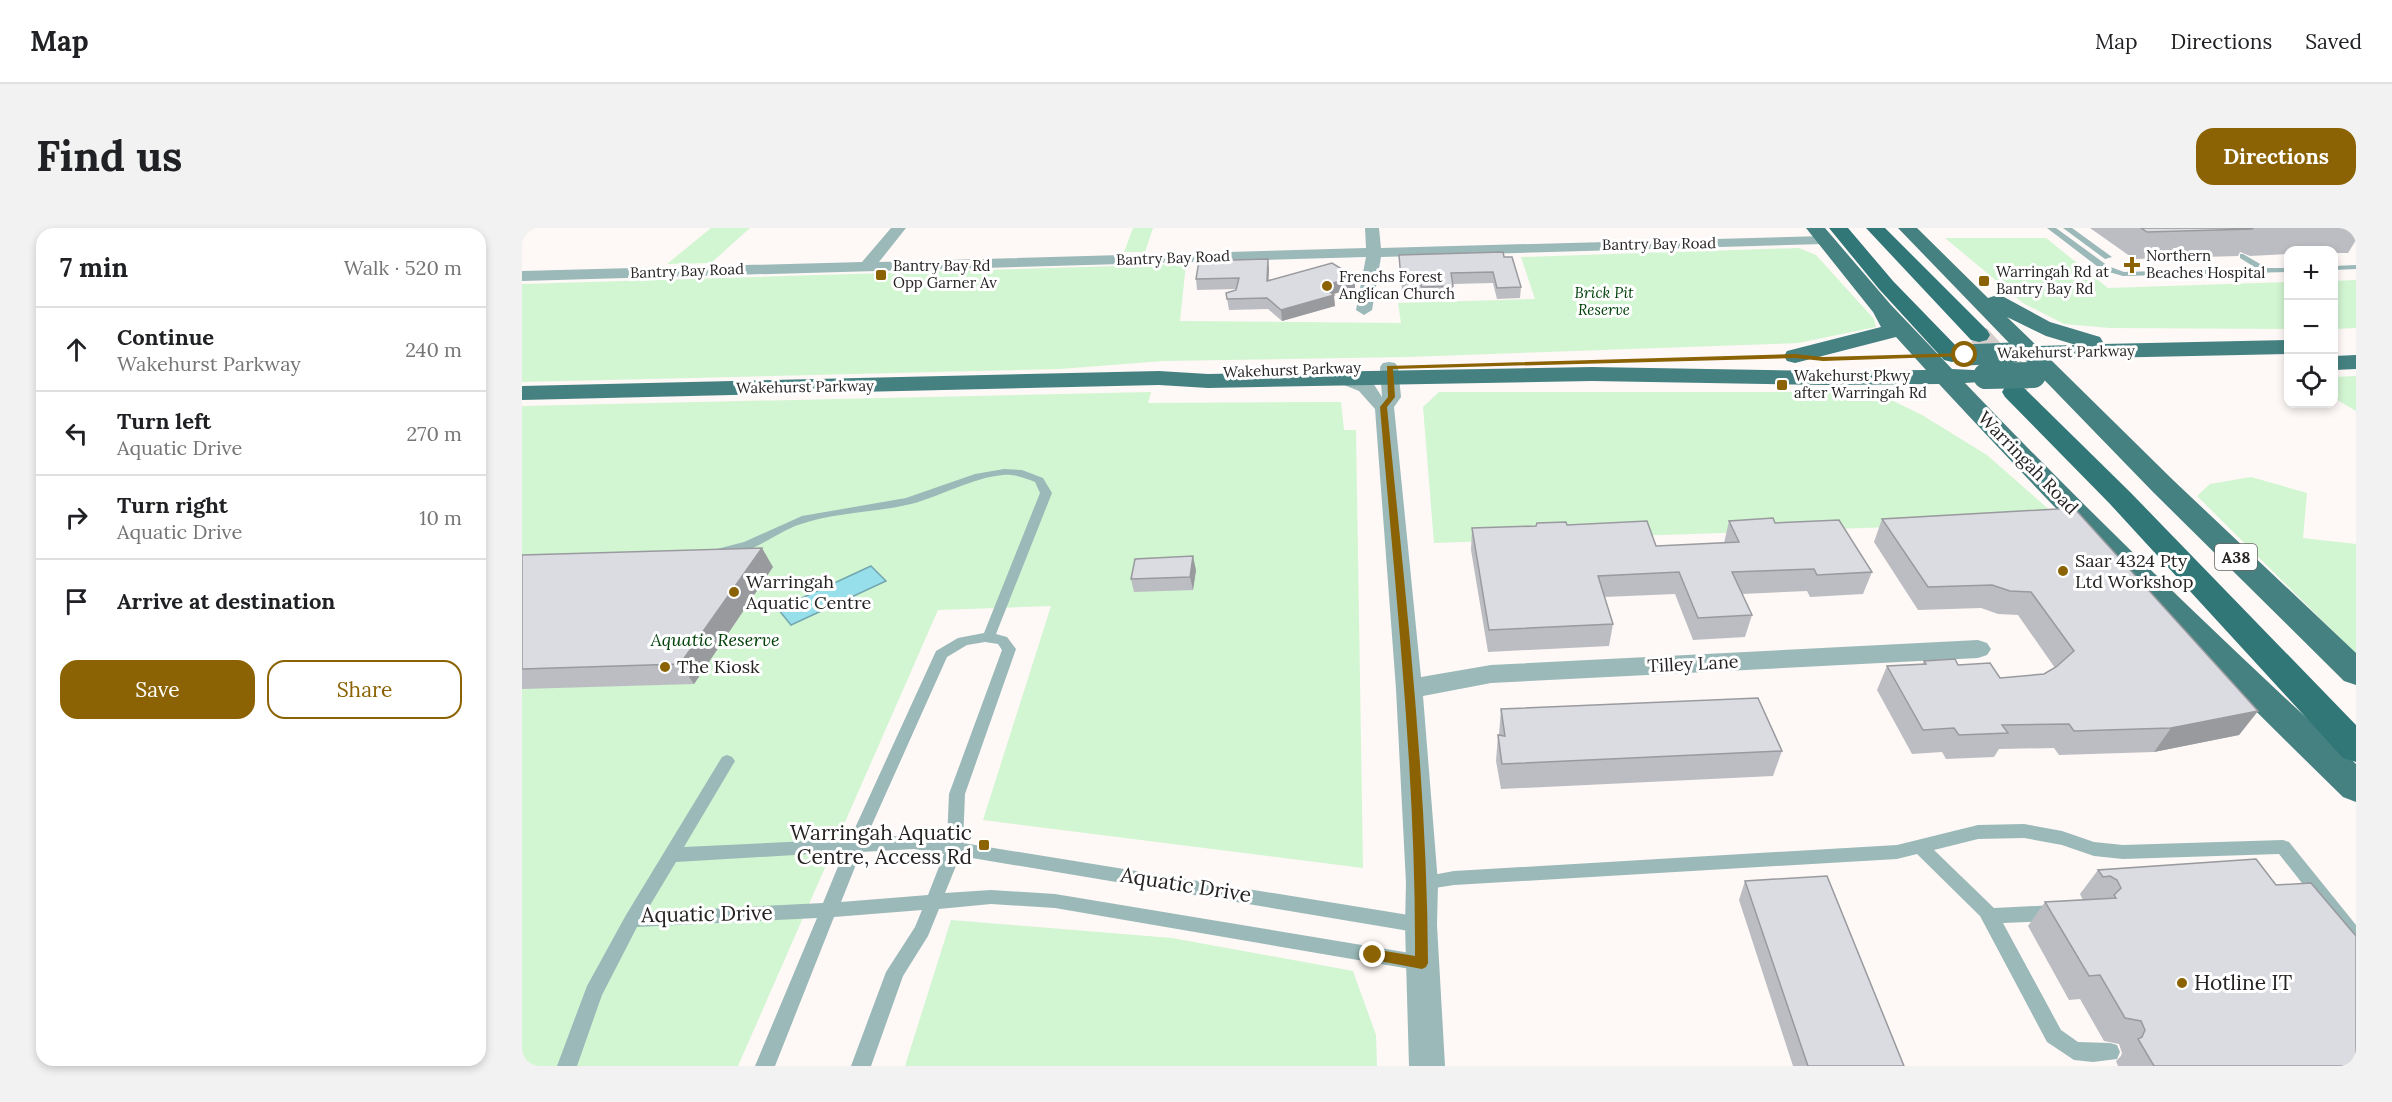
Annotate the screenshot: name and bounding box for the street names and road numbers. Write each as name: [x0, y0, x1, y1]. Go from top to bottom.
street label: Bantry Bay Road: [1602, 233, 1716, 254]
street label: Bantry Bay Road: [1116, 246, 1230, 269]
street label: Bantry Bay Road: [630, 259, 744, 282]
street label: Wakehurst Parkway: [1997, 341, 2135, 362]
street label: Wakehurst Parkway: [1223, 358, 1361, 381]
street label: Wakehurst Parkway: [736, 376, 874, 397]
street label: Warringah Road: [1973, 406, 2084, 519]
road number: A38: [2215, 544, 2257, 570]
street label: Tilley Lane: [1647, 650, 1739, 677]
street label: Aquatic Drive: [1118, 861, 1253, 908]
street label: Aquatic Drive: [640, 899, 773, 928]

